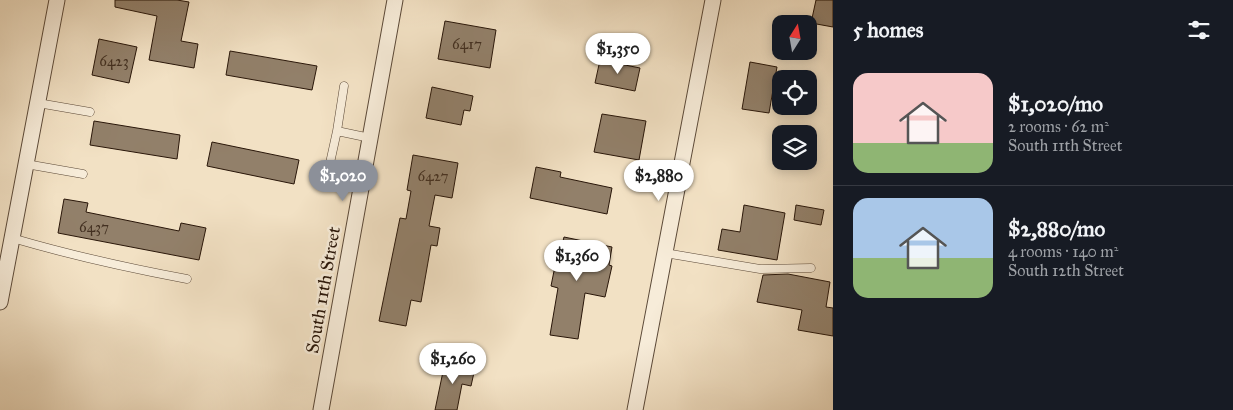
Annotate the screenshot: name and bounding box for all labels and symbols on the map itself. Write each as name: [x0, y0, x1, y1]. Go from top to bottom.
north arrow: [772, 15, 818, 60]
pin: $1,350: [577, 32, 659, 75]
house number: 6417: [452, 35, 482, 53]
house number: 6423: [99, 52, 129, 70]
pin: $1,020: [302, 160, 384, 202]
pin: $2,880: [618, 160, 700, 202]
house number: 6427: [417, 167, 449, 185]
house number: 6437: [79, 218, 109, 236]
street label: South 11th Street: [301, 224, 345, 355]
pin: $1,360: [536, 240, 618, 282]
pin: $1,260: [412, 342, 494, 385]

